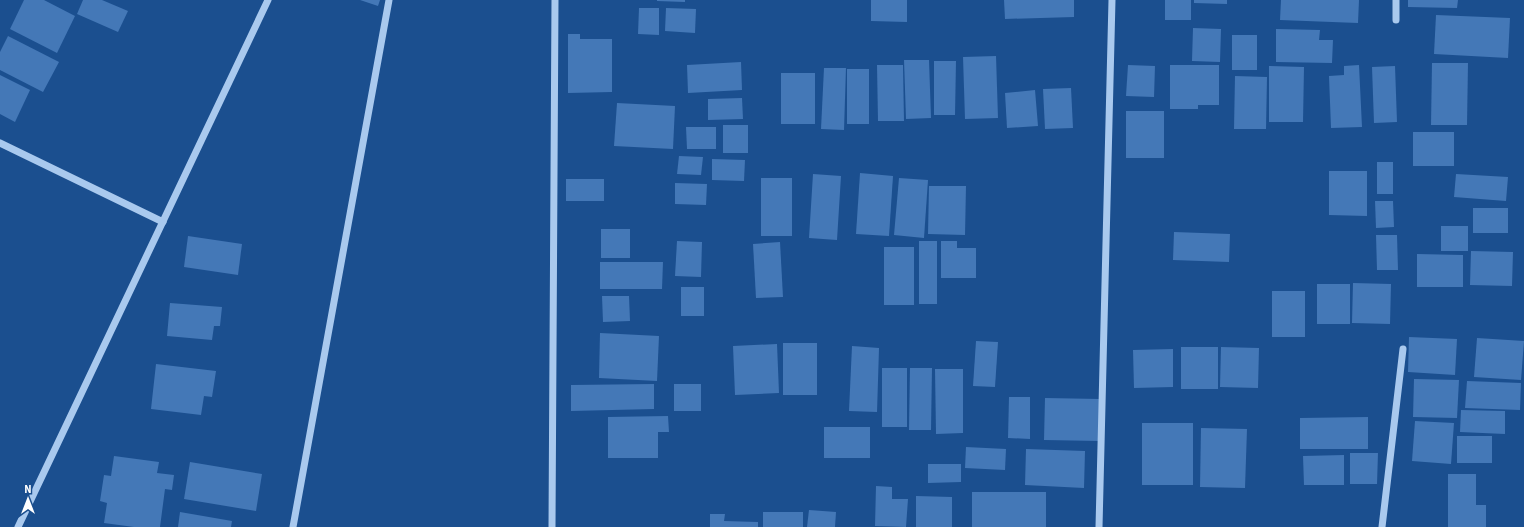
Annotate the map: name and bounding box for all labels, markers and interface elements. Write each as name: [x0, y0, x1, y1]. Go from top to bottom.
north arrow: [8, 479, 48, 519]
text: N: [24, 482, 32, 497]

